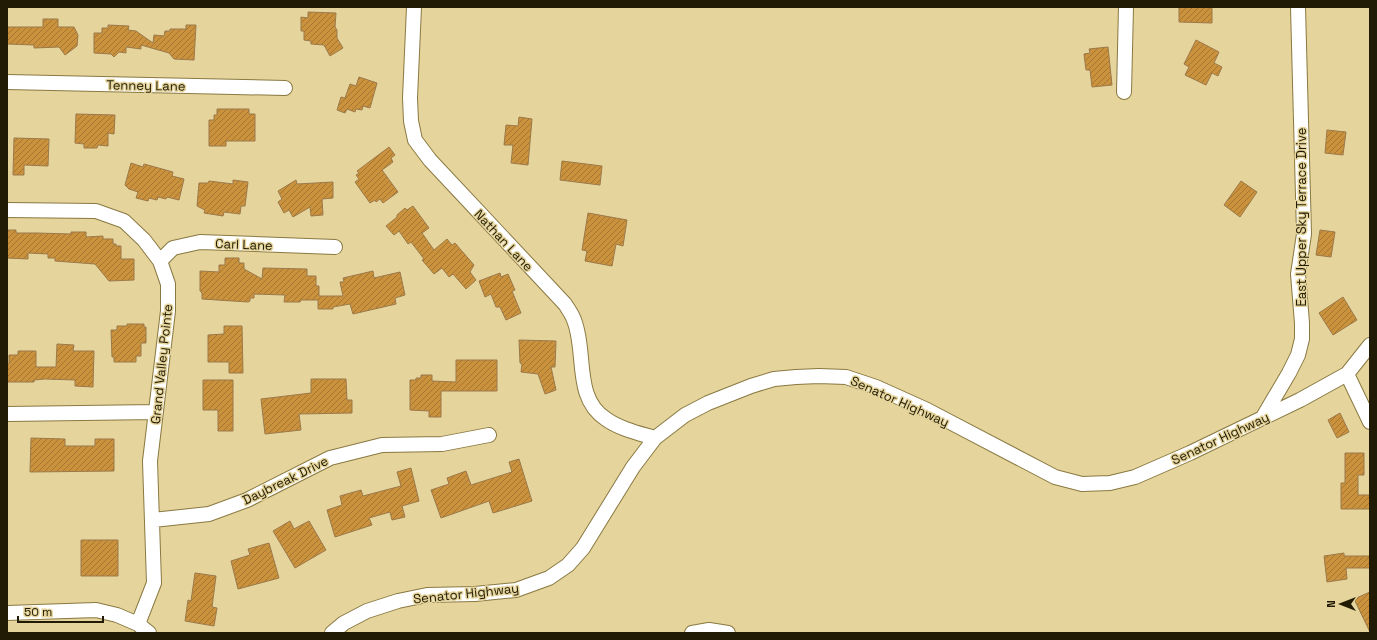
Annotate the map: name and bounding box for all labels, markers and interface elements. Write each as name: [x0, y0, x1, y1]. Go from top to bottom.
street label: Tenney Lane: [106, 76, 186, 95]
street label: East Upper Sky Terrace Drive: [1293, 128, 1310, 306]
street label: Nathan Lane: [471, 206, 537, 275]
street label: Carl Lane: [215, 235, 273, 254]
street label: Grand Valley Pointe: [147, 303, 176, 425]
street label: Senator Highway: [848, 372, 952, 431]
street label: Senator Highway: [1168, 408, 1272, 469]
street label: Daybreak Drive: [239, 452, 331, 509]
street label: Senator Highway: [412, 579, 520, 608]
north arrow: [1321, 584, 1361, 624]
scale bar: [18, 598, 103, 624]
text: N: [1324, 600, 1338, 608]
text: 50 m: [24, 604, 52, 620]

